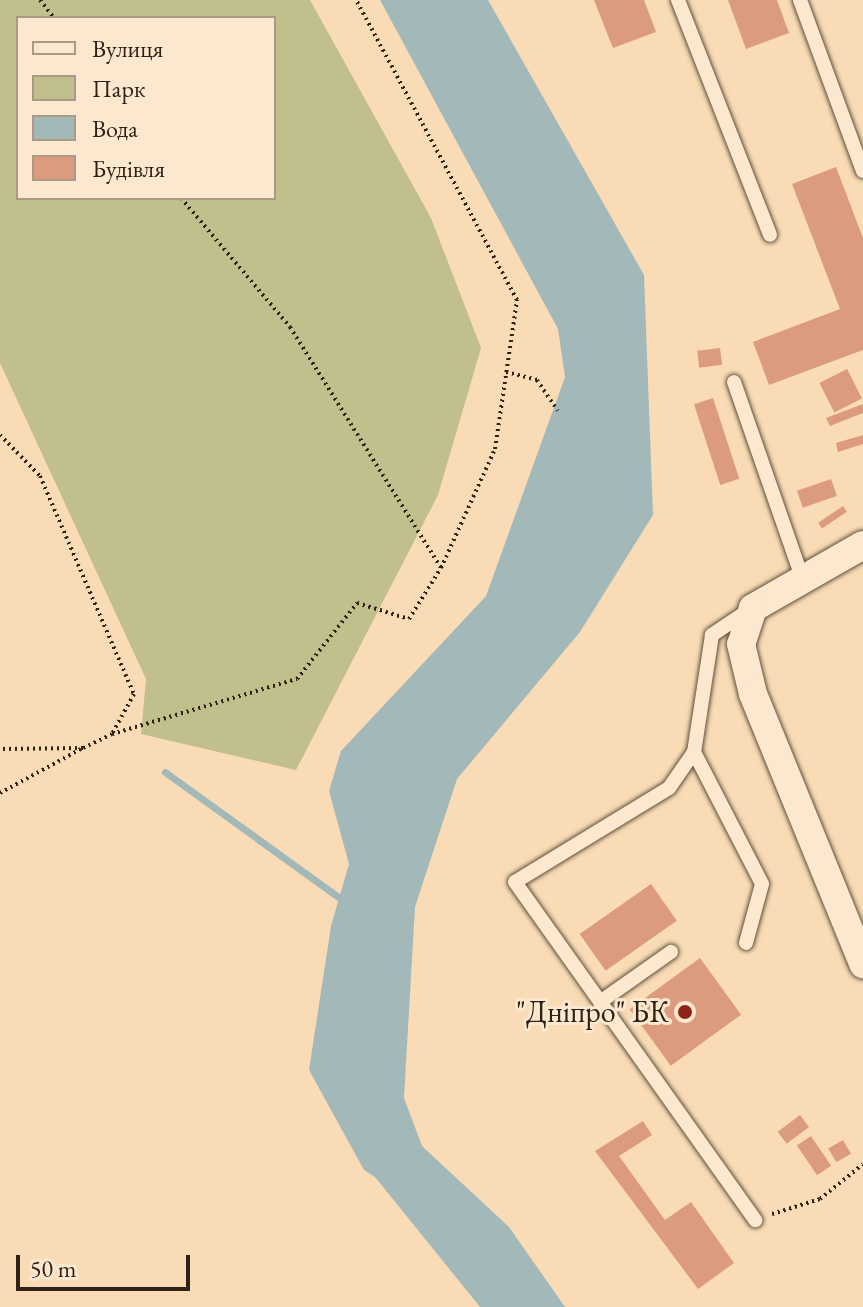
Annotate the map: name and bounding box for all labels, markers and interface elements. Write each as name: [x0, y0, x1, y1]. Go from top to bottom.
legend: [16, 16, 276, 200]
text: Вулиця: [92, 33, 163, 64]
text: Парк: [92, 73, 145, 104]
text: Вода: [92, 113, 138, 144]
text: Будівля: [92, 153, 165, 184]
place label: "Дніпро" БК: [516, 994, 669, 1030]
marker: "Дніпро" БК: [676, 1003, 694, 1021]
scale bar: [20, 1239, 194, 1289]
text: 50 m: [30, 1253, 77, 1284]

